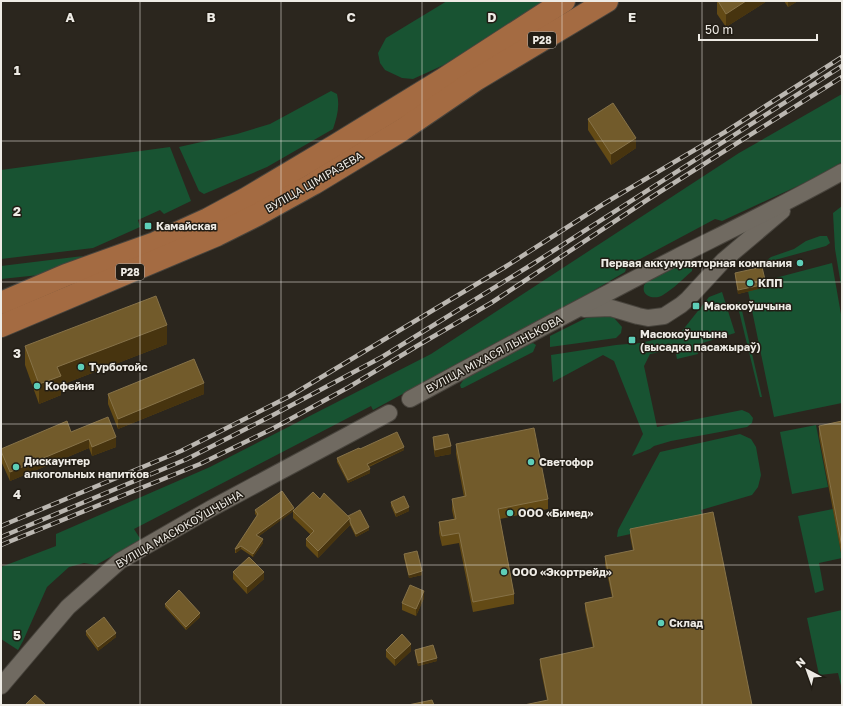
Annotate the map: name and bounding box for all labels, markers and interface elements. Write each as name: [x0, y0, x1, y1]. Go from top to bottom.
text: A: [65, 9, 75, 25]
text: B: [206, 9, 216, 25]
text: C: [346, 9, 356, 25]
text: D: [487, 9, 497, 25]
text: E: [628, 9, 636, 25]
scale bar: [699, 16, 817, 42]
text: 50 m: [705, 22, 733, 37]
road number: Р28: [528, 32, 556, 48]
text: 1: [14, 62, 21, 78]
street label: ВУЛІЦА ЦІМІРАЗЕВА: [263, 148, 365, 215]
text: 2: [13, 203, 21, 219]
place label: Камайская: [156, 219, 217, 232]
marker: Камайская: [143, 221, 153, 231]
place label: Первая аккумуляторная компания: [601, 256, 792, 269]
marker: Первая аккумуляторная компания: [795, 258, 805, 268]
road number: Р28: [116, 264, 144, 280]
place label: КПП: [758, 276, 783, 289]
marker: КПП: [745, 278, 755, 288]
place label: Масюкоўшчына: [704, 299, 791, 312]
marker: Масюкоўшчына: [691, 301, 701, 311]
street label: ВУЛІЦА МІХАСЯ ЛЫНЬКОВА: [423, 312, 565, 395]
place label: Масюкоўшчына (высадка пасажыраў): [640, 327, 761, 353]
marker: Масюкоўшчына (высадка пасажыраў): [627, 335, 637, 345]
text: 3: [13, 345, 21, 361]
place label: Турботойс: [89, 360, 148, 373]
marker: Турботойс: [76, 362, 86, 372]
place label: Кофейня: [45, 379, 94, 392]
marker: Кофейня: [32, 381, 42, 391]
place label: Дискаунтер алкогольных напитков: [24, 454, 150, 480]
place label: Светофор: [539, 455, 594, 468]
marker: Светофор: [526, 457, 536, 467]
marker: Дискаунтер алкогольных напитков: [11, 462, 21, 472]
text: 4: [13, 486, 21, 502]
street label: ВУЛІЦА МАСЮКОЎШЧЫНА: [113, 486, 245, 570]
place label: ООО «Бимед»: [518, 506, 593, 519]
marker: ООО «Бимед»: [505, 508, 515, 518]
place label: ООО «Экортрейд»: [512, 565, 612, 578]
marker: ООО «Экортрейд»: [499, 567, 509, 577]
place label: Склад: [669, 616, 703, 629]
marker: Склад: [656, 618, 666, 628]
text: 5: [13, 627, 21, 643]
north arrow: [787, 650, 827, 690]
text: N: [793, 654, 808, 670]

